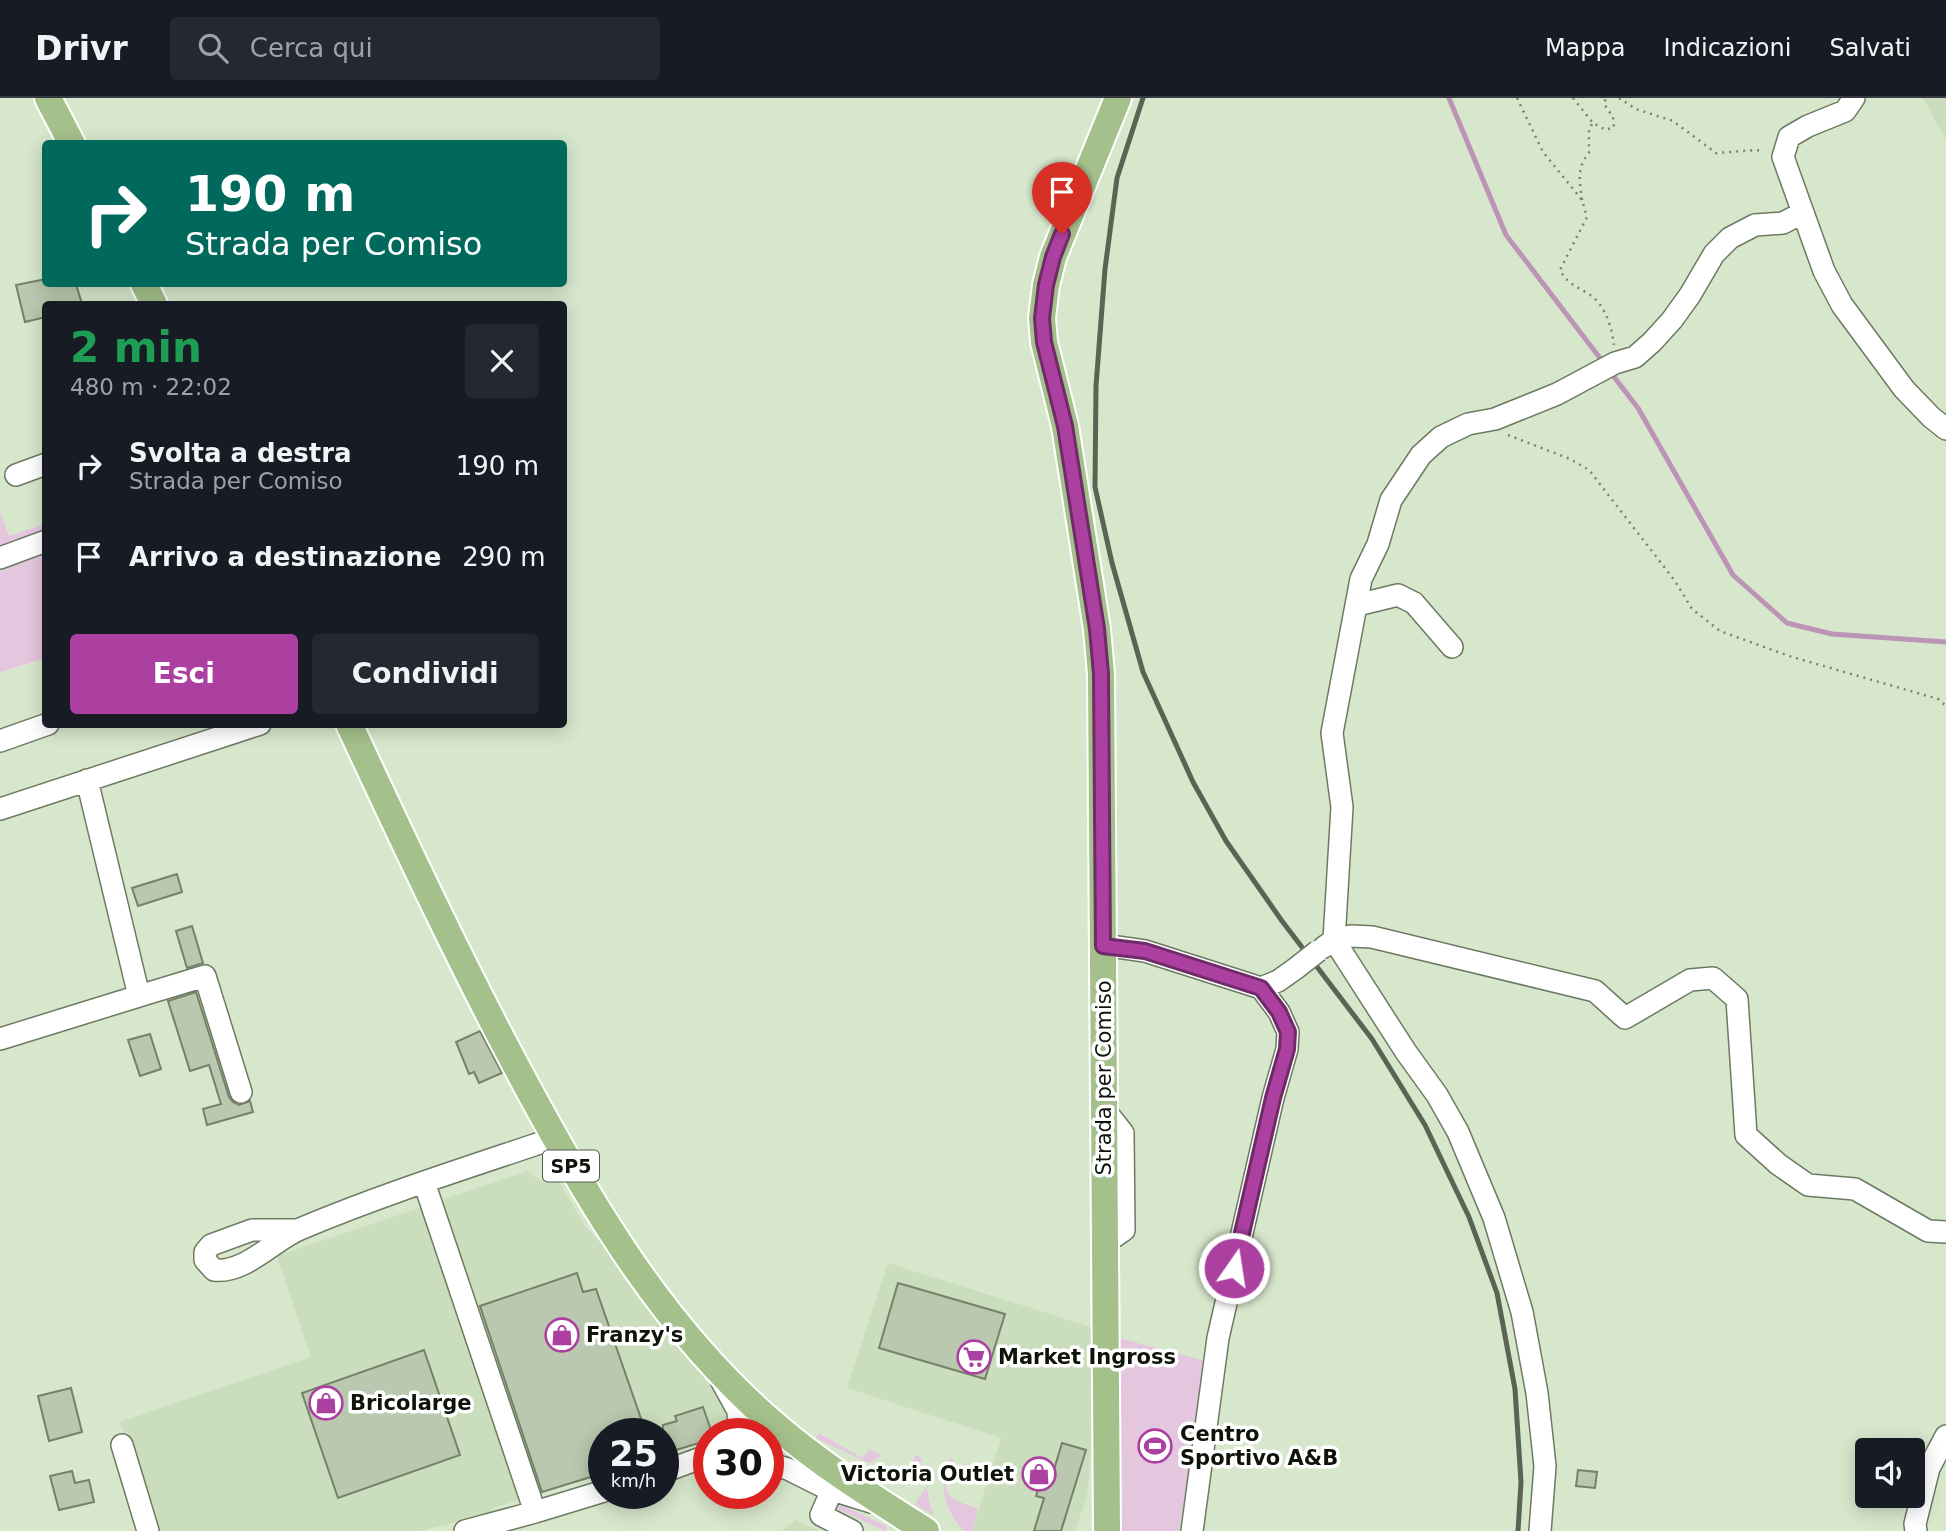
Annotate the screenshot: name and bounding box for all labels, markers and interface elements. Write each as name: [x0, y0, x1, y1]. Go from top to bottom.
search box: [170, 17, 660, 80]
text: Drivr: [35, 29, 128, 68]
icon: search: [194, 29, 232, 67]
text: Cerca qui: [250, 33, 373, 63]
text: Mappa: [1545, 34, 1625, 62]
text: Indicazioni: [1663, 34, 1791, 62]
text: Salvati: [1829, 34, 1911, 62]
pin: [1032, 162, 1092, 234]
text: 190 m: [185, 166, 355, 223]
icon: right: [70, 168, 161, 259]
icon: arrive: [1043, 173, 1081, 211]
text: Strada per Comiso: [185, 225, 482, 263]
text: 2 min: [70, 323, 202, 372]
button: close: [465, 324, 539, 398]
text: 480 m · 22:02: [70, 374, 232, 400]
text: Svolta a destra: [129, 438, 352, 468]
icon: right: [70, 447, 108, 485]
text: 190 m: [456, 451, 539, 481]
text: Strada per Comiso: [129, 468, 343, 494]
icon: arrive: [70, 538, 108, 576]
text: Arrivo a destinazione: [129, 542, 441, 572]
text: 290 m: [462, 542, 546, 572]
button: Esci: [70, 634, 298, 714]
button: Condividi: [312, 634, 539, 714]
street label: Strada per Comiso: [1092, 980, 1116, 1176]
road number: SP5: [543, 1150, 599, 1182]
position arrow: [1197, 1231, 1271, 1305]
shop icon: Franzy's: [543, 1316, 581, 1354]
place label: Franzy's: [586, 1323, 683, 1347]
supermarket icon: Market Ingross: [955, 1338, 993, 1376]
place label: Market Ingross: [998, 1345, 1176, 1369]
shop icon: Bricolarge: [307, 1384, 345, 1422]
place label: Bricolarge: [350, 1391, 471, 1415]
speed limit sign: 30: [693, 1418, 784, 1509]
place label: Centro Sportivo A&B: [1180, 1422, 1338, 1470]
sports icon: Centro Sportivo A&B: [1136, 1427, 1174, 1465]
text: 25: [609, 1434, 658, 1474]
map controls: [1855, 1438, 1925, 1508]
button: sound: [1855, 1438, 1925, 1508]
shop icon: Victoria Outlet: [1020, 1455, 1058, 1493]
place label: Victoria Outlet: [841, 1462, 1014, 1486]
text: km/h: [611, 1470, 656, 1491]

